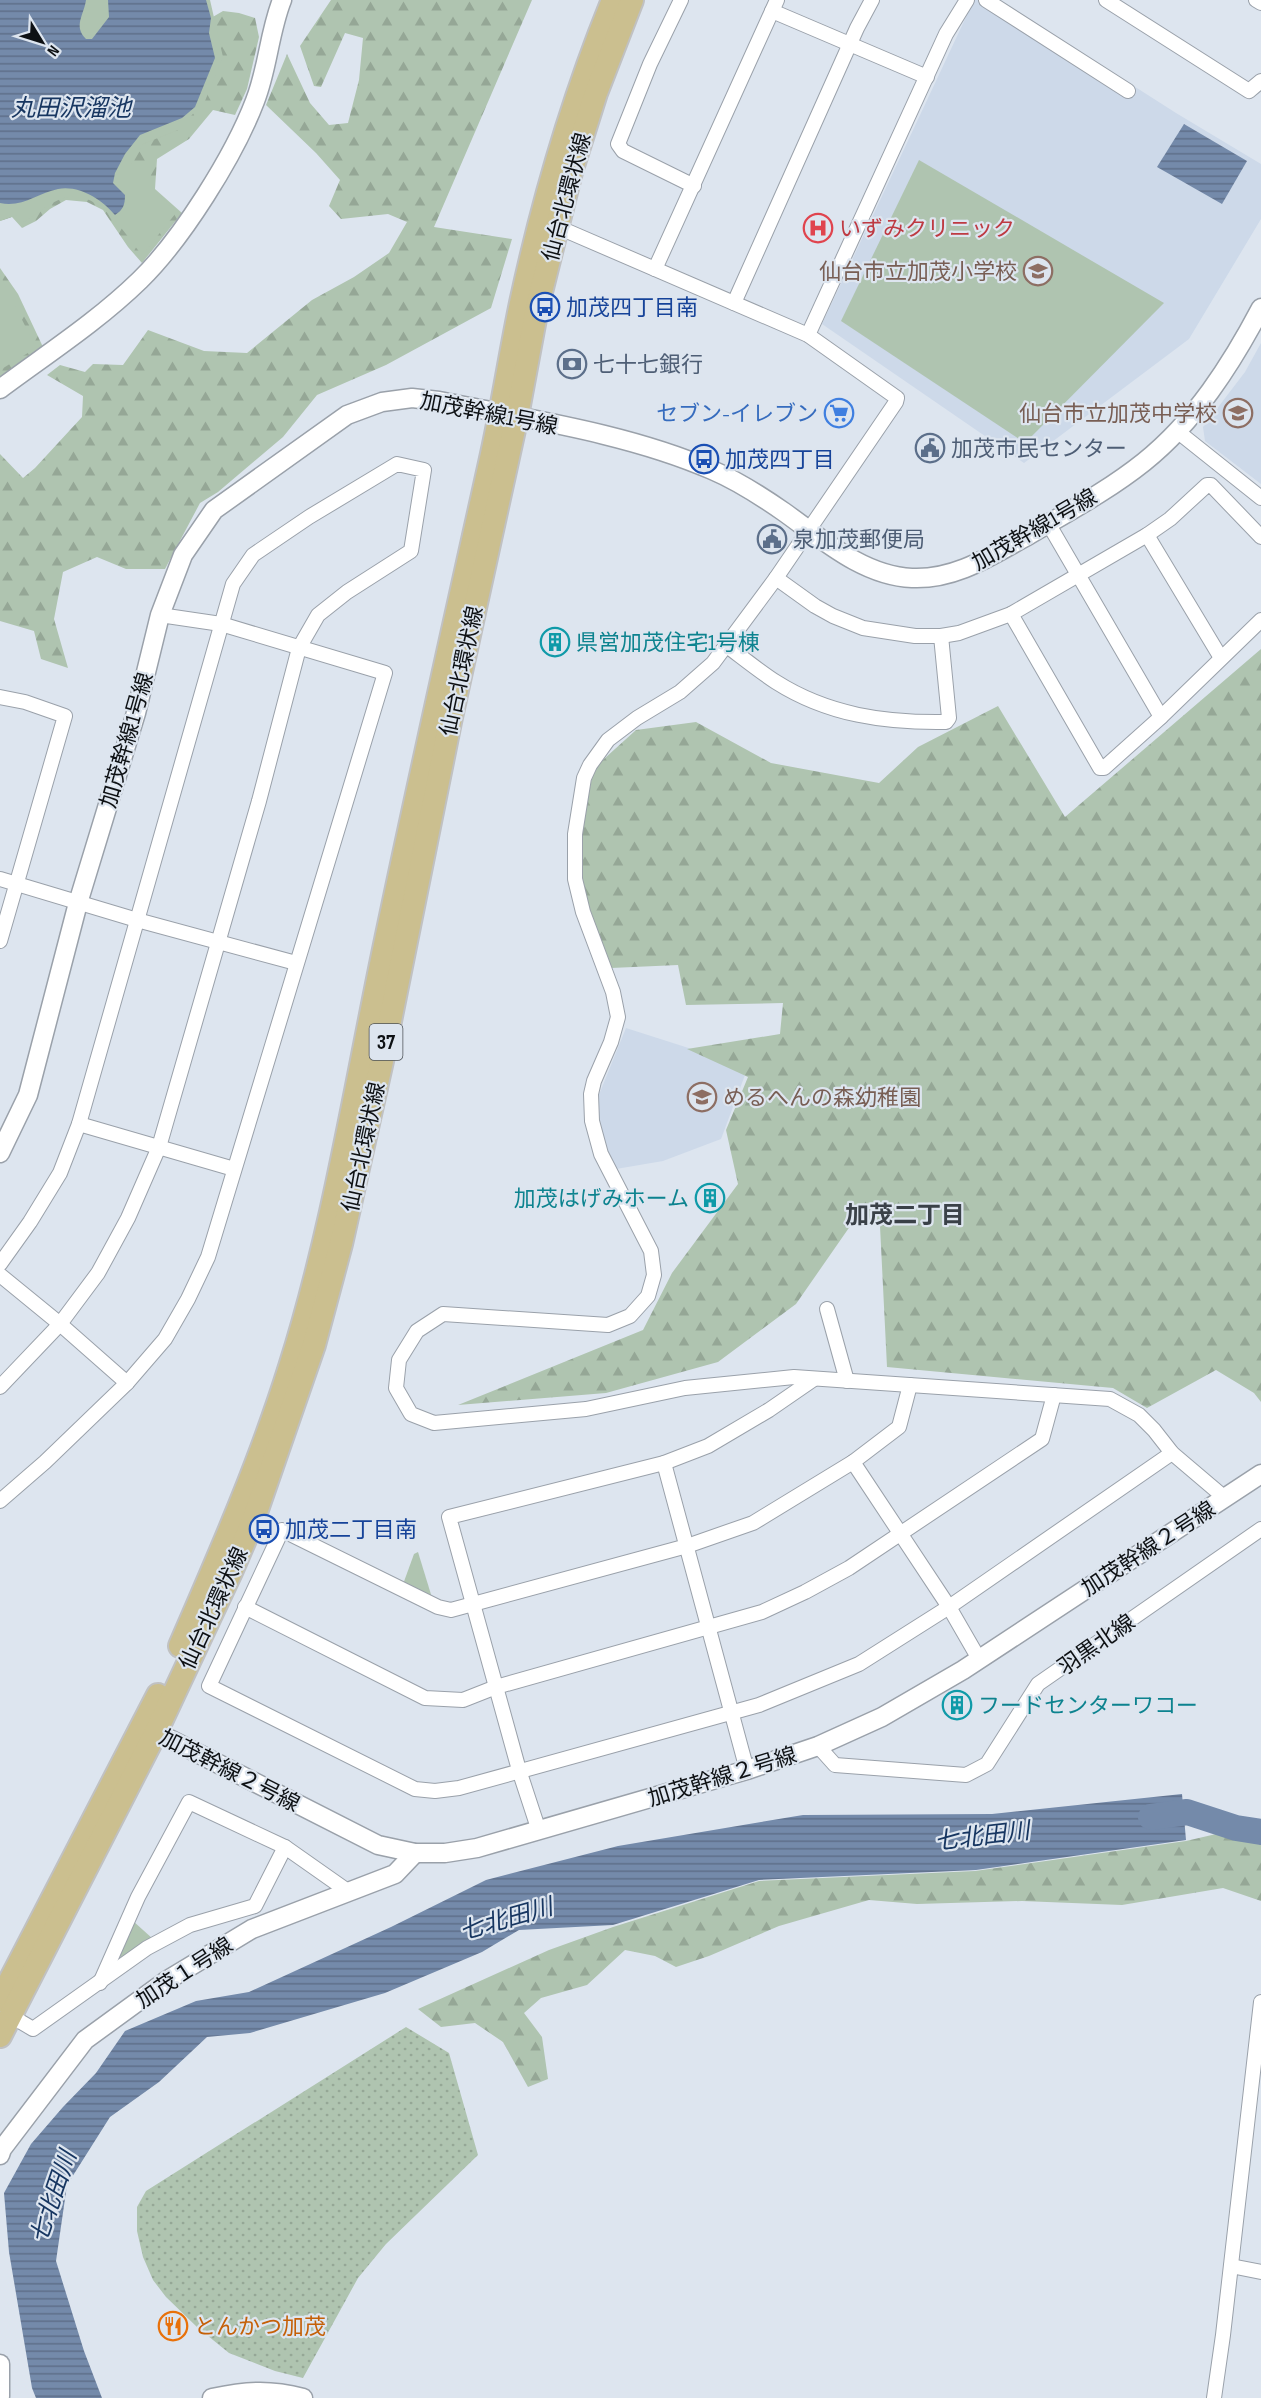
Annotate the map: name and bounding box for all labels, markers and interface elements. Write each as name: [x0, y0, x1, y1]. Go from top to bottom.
north arrow: [12, 12, 72, 72]
text: N: [43, 41, 63, 60]
water label: 丸田沢溜池: [11, 94, 133, 123]
street label: 仙台北環状線: [537, 130, 598, 265]
hospital icon: いずみクリニック: [802, 212, 834, 244]
place label: いずみクリニック: [839, 216, 1015, 243]
school or university icon: 仙台市立加茂小学校: [1022, 255, 1054, 287]
place label: 仙台市立加茂小学校: [819, 259, 1017, 286]
bus stop icon: 加茂四丁目南: [529, 291, 561, 323]
place label: 加茂四丁目南: [566, 295, 698, 322]
bank icon: 七十七銀行: [556, 348, 588, 380]
place label: 七十七銀行: [593, 352, 703, 379]
street label: 加茂幹線1号線: [418, 388, 560, 441]
supermarket icon: セブン-イレブン: [823, 397, 855, 429]
school or university icon: 仙台市立加茂中学校: [1222, 397, 1254, 429]
place label: セブン-イレブン: [656, 401, 818, 428]
place label: 仙台市立加茂中学校: [1019, 401, 1217, 428]
public building icon: 加茂市民センター: [914, 432, 946, 464]
place label: 加茂市民センター: [951, 436, 1127, 463]
bus stop icon: 加茂四丁目: [688, 443, 720, 475]
place label: 加茂四丁目: [725, 447, 835, 474]
street label: 加茂幹線1号線: [968, 484, 1102, 577]
public building icon: 泉加茂郵便局: [756, 523, 788, 555]
place label: 泉加茂郵便局: [793, 527, 925, 554]
street label: 仙台北環状線: [436, 604, 489, 739]
building icon: 県営加茂住宅1号棟: [539, 626, 571, 658]
place label: 県営加茂住宅1号棟: [576, 630, 760, 657]
street label: 加茂幹線1号線: [95, 670, 160, 811]
road number: 37: [370, 1024, 402, 1060]
street label: 仙台北環状線: [338, 1080, 391, 1215]
school or university icon: めるへんの森幼稚園: [686, 1081, 718, 1113]
place label: めるへんの森幼稚園: [723, 1085, 921, 1112]
building icon: 加茂はげみホーム: [694, 1182, 726, 1214]
place label: 加茂はげみホーム: [514, 1186, 689, 1213]
district label: 加茂二丁目: [845, 1201, 965, 1230]
street label: 加茂幹線２号線: [1077, 1496, 1221, 1603]
bus stop icon: 加茂二丁目南: [248, 1513, 280, 1545]
place label: 加茂二丁目南: [285, 1517, 417, 1544]
street label: 仙台北環状線: [174, 1543, 254, 1674]
street label: 羽黒北線: [1053, 1609, 1141, 1682]
building icon: フードセンターワコー: [941, 1689, 973, 1721]
place label: フードセンターワコー: [978, 1693, 1198, 1720]
street label: 加茂幹線２号線: [155, 1724, 304, 1818]
street label: 加茂幹線２号線: [645, 1742, 800, 1813]
water label: 七北田川: [933, 1816, 1034, 1857]
water label: 七北田川: [456, 1891, 559, 1947]
street label: 加茂１号線: [131, 1932, 238, 2015]
water label: 七北田川: [24, 2144, 84, 2247]
restaurant icon: とんかつ加茂: [157, 2310, 189, 2342]
place label: とんかつ加茂: [194, 2314, 326, 2341]

